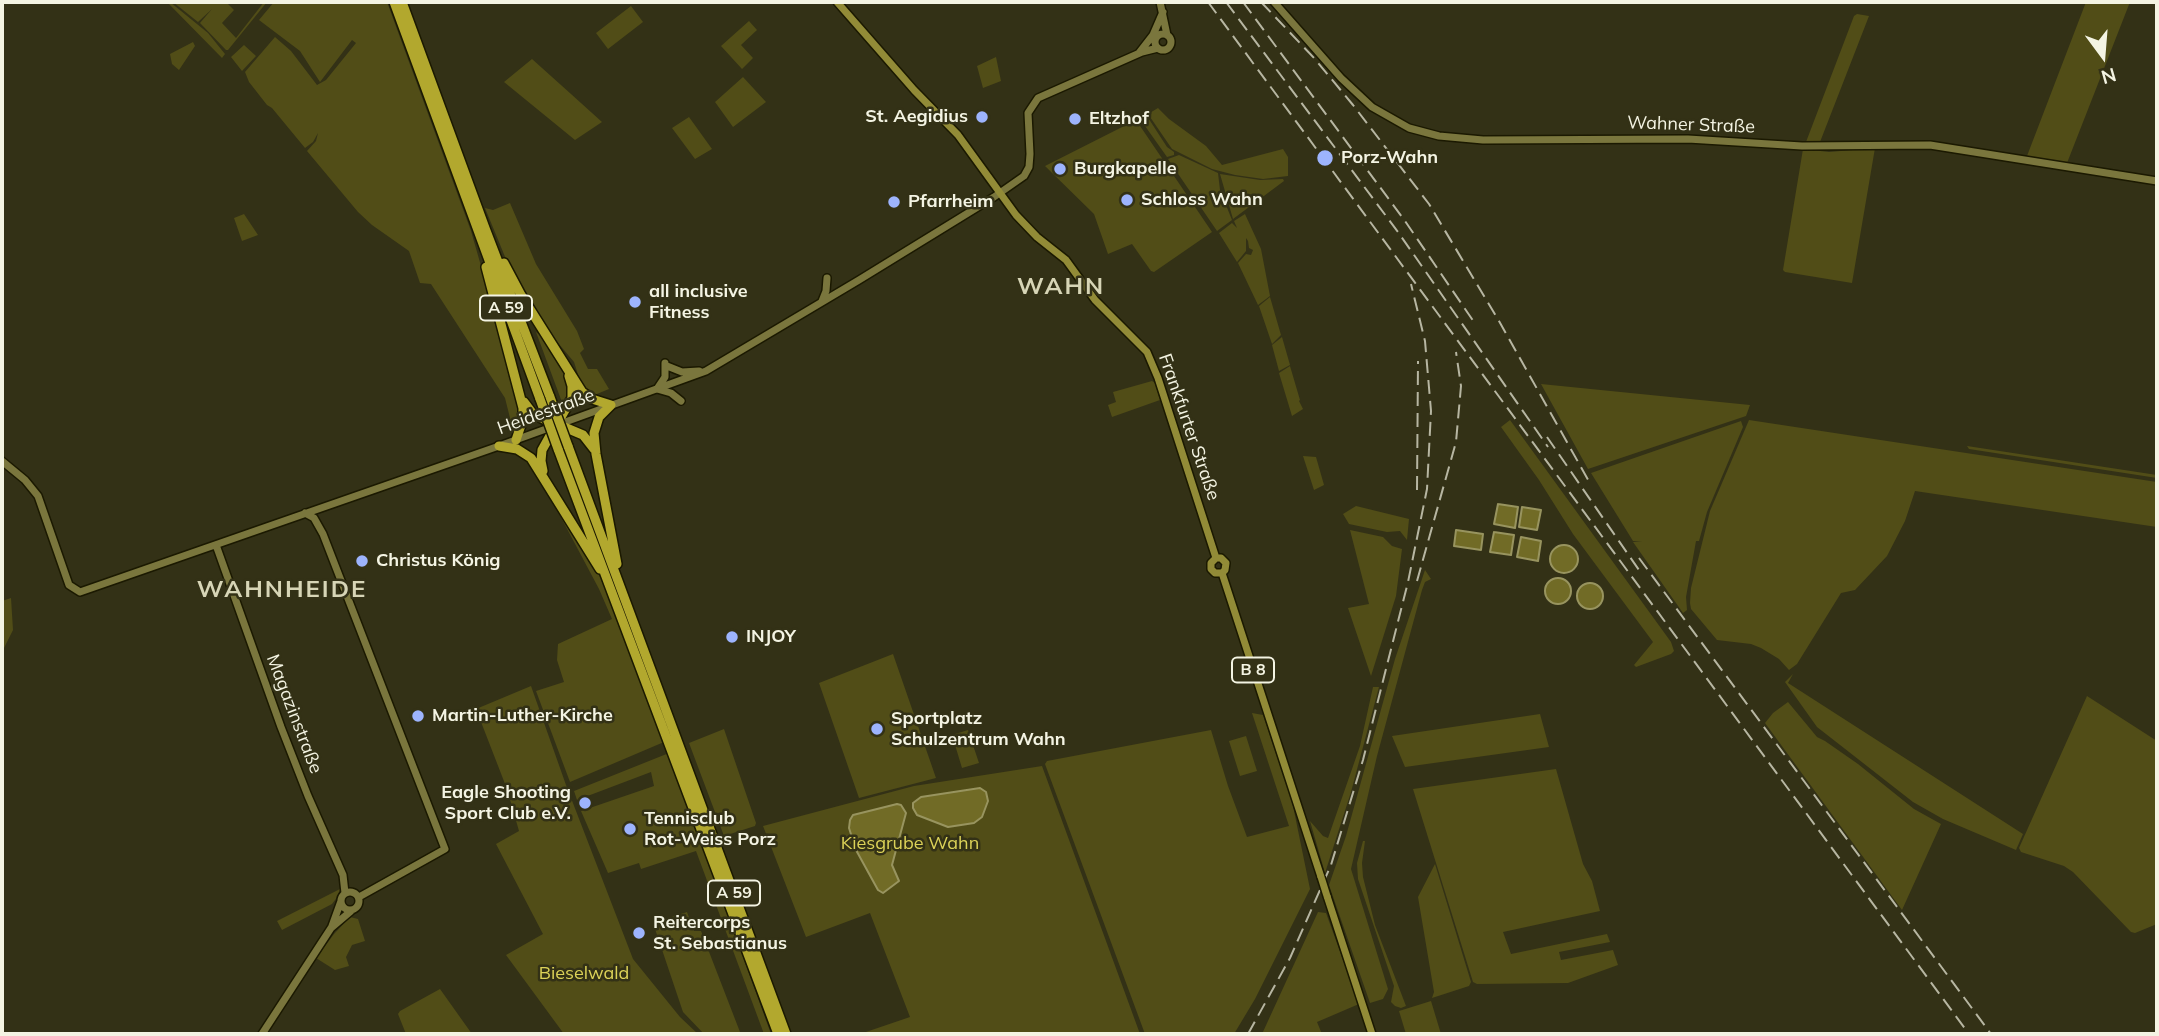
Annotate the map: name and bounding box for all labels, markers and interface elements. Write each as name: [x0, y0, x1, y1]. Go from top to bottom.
north arrow: [2068, 21, 2138, 91]
text: N: [2099, 63, 2119, 90]
place label: St. Aegidius: [865, 106, 968, 128]
place label: Eltzhof: [1089, 108, 1149, 130]
marker: St. Aegidius: [974, 109, 990, 125]
marker: Eltzhof: [1067, 111, 1083, 127]
street label: Wahner Straße: [1627, 112, 1755, 138]
place label: Porz-Wahn: [1341, 147, 1438, 169]
marker: Porz-Wahn: [1315, 148, 1335, 168]
place label: Burgkapelle: [1074, 158, 1177, 180]
marker: Burgkapelle: [1052, 161, 1068, 177]
place label: Schloss Wahn: [1141, 189, 1263, 211]
place label: Pfarrheim: [908, 191, 993, 213]
marker: Schloss Wahn: [1119, 192, 1135, 208]
marker: Pfarrheim: [886, 194, 902, 210]
district label: WAHN: [1017, 273, 1105, 301]
place label: all inclusive Fitness: [649, 281, 748, 324]
marker: all inclusive Fitness: [627, 294, 643, 310]
road number: A 59: [480, 296, 532, 320]
street label: Frankfurter Straße: [1154, 351, 1224, 503]
street label: Heidestraße: [494, 384, 598, 440]
place label: Christus König: [376, 550, 501, 572]
marker: Christus König: [354, 553, 370, 569]
district label: WAHNHEIDE: [198, 576, 366, 604]
place label: INJOY: [746, 626, 796, 648]
marker: INJOY: [724, 629, 740, 645]
street label: Magazinstraße: [261, 651, 327, 777]
road number: B 8: [1232, 657, 1274, 682]
place label: Martin-Luther-Kirche: [432, 705, 613, 727]
marker: Martin-Luther-Kirche: [410, 708, 426, 724]
place label: Sportplatz Schulzentrum Wahn: [891, 708, 1066, 750]
marker: Sportplatz Schulzentrum Wahn: [869, 721, 885, 737]
place label: Eagle Shooting Sport Club e.V.: [441, 782, 571, 824]
marker: Eagle Shooting Sport Club e.V.: [577, 795, 593, 811]
place label: Tennisclub Rot-Weiss Porz: [644, 808, 776, 850]
marker: Tennisclub Rot-Weiss Porz: [622, 821, 638, 837]
park label: Kiesgrube Wahn: [841, 833, 979, 855]
road number: A 59: [708, 880, 760, 906]
place label: Reitercorps St. Sebastianus: [653, 912, 787, 954]
marker: Reitercorps St. Sebastianus: [631, 925, 647, 941]
park label: Bieselwald: [539, 963, 629, 985]

